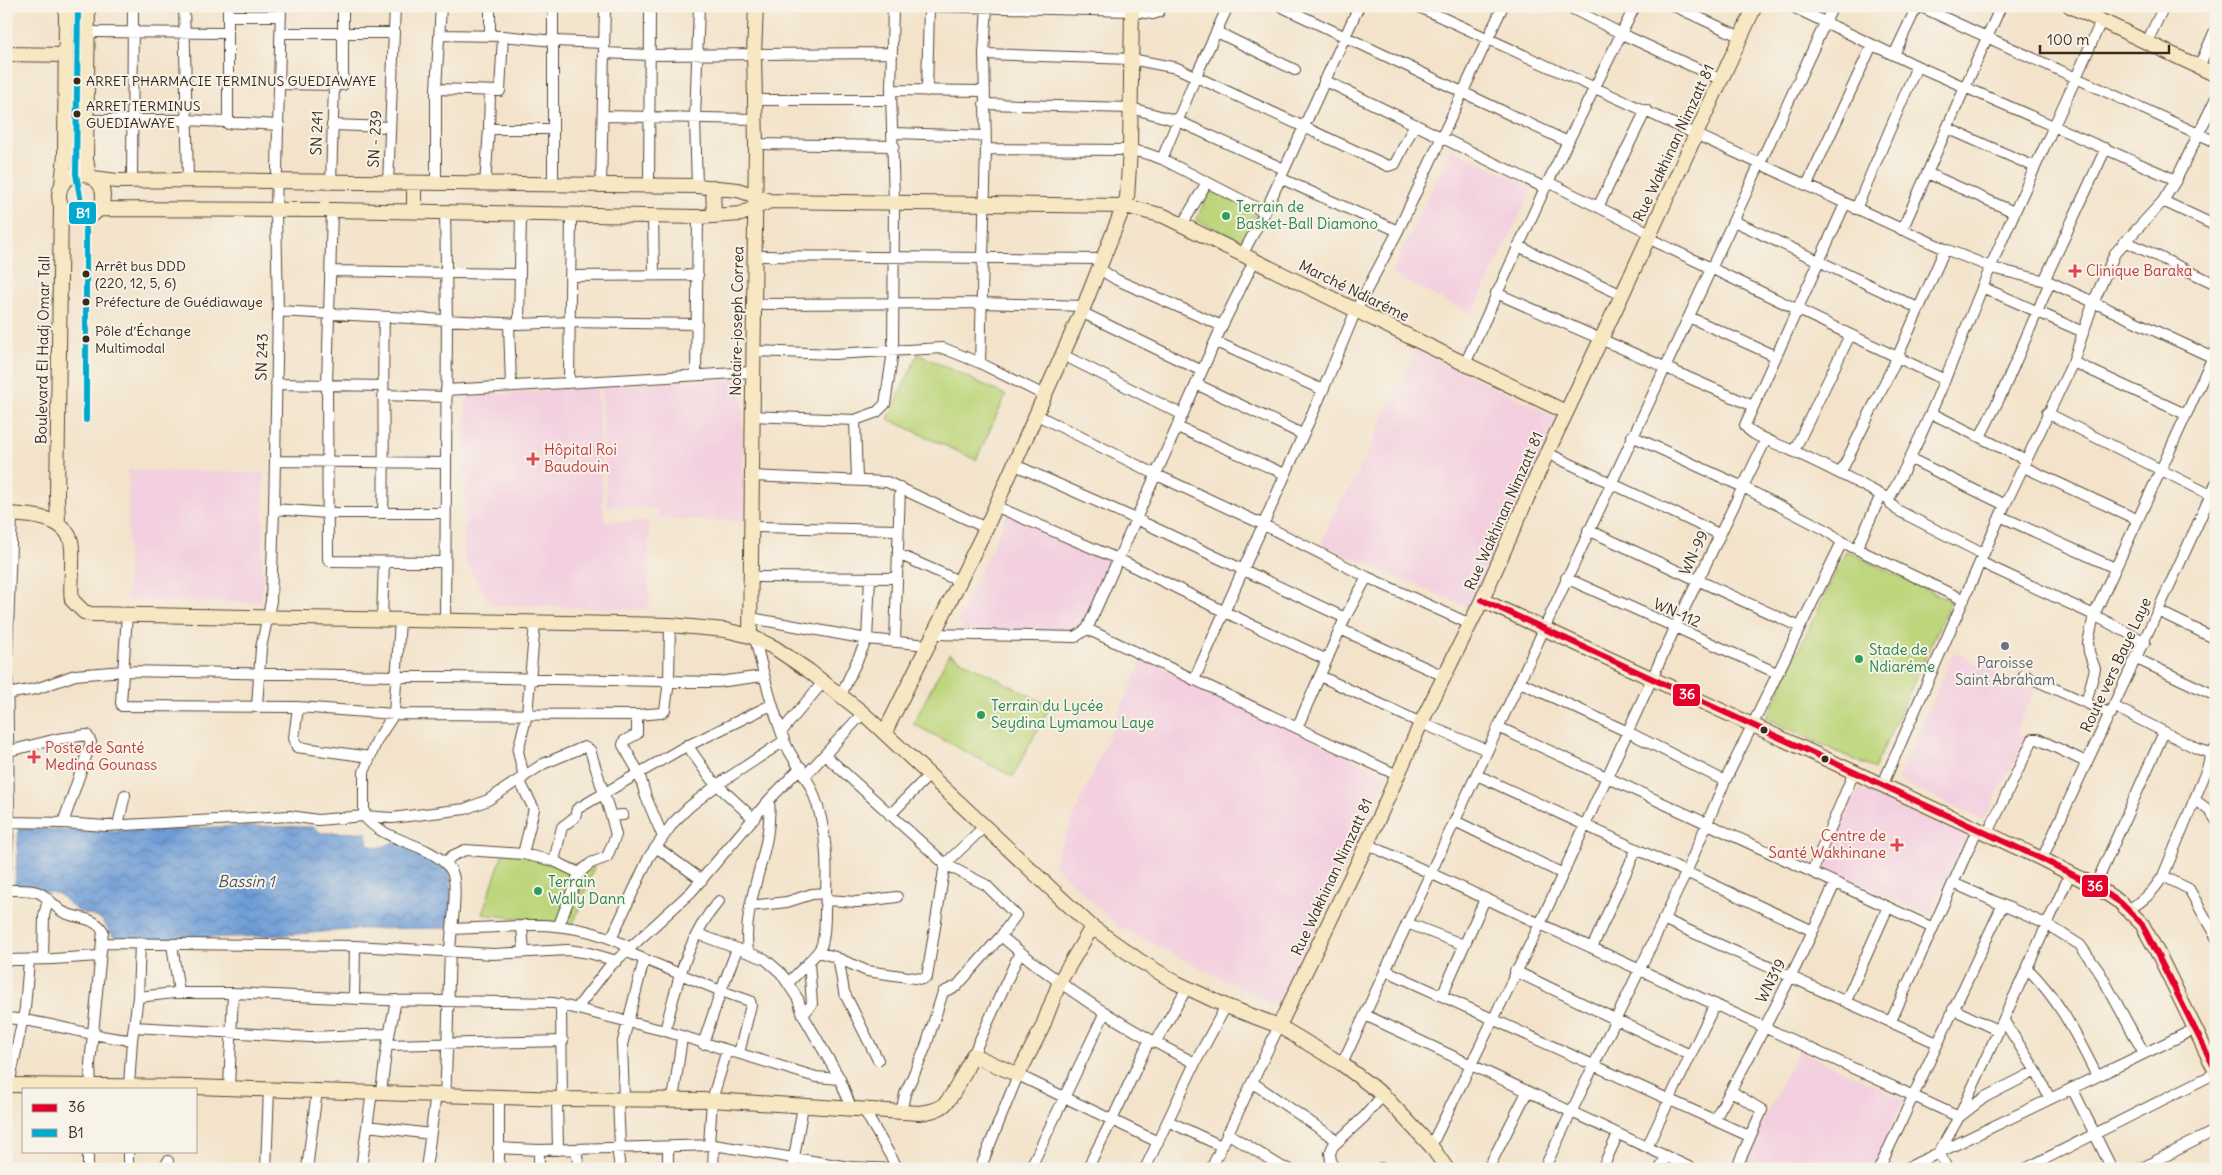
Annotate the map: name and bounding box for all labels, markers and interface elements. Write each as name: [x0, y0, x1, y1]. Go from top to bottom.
scale bar: [2040, 22, 2168, 54]
text: 100 m: [2047, 30, 2089, 49]
street label: Rue Wakhinan Nimzatt 81: [1629, 61, 1718, 224]
place label: ARRET PHARMACIE TERMINUS GUEDIAWAYE: [86, 72, 377, 90]
marker: ARRET PHARMACIE TERMINUS GUEDIAWAYE: [72, 76, 82, 86]
place label: ARRET TERMINUS GUEDIAWAYE: [86, 97, 201, 132]
marker: ARRET TERMINUS GUEDIAWAYE: [72, 109, 82, 119]
street label: SN 241: [306, 110, 327, 156]
street label: SN - 239: [364, 110, 385, 168]
place label: Terrain de Basket-Ball Diamono: [1236, 197, 1378, 233]
line badge: B1: [68, 201, 97, 225]
text: B1: [76, 204, 90, 222]
marker: Terrain de Basket-Ball Diamono: [1220, 210, 1232, 222]
street label: Notaire-joseph Correa: [726, 246, 747, 396]
street label: Boulevard El Hadj Omar Tall: [31, 256, 54, 444]
street label: Marché Ndiaréme: [1296, 256, 1413, 326]
place label: Arrêt bus DDD (220, 12, 5, 6): [95, 257, 186, 292]
place label: Clinique Baraka: [2086, 261, 2193, 280]
marker: Clinique Baraka: [2068, 264, 2082, 278]
marker: Arrêt bus DDD (220, 12, 5, 6): [81, 269, 91, 279]
place label: Préfecture de Guédiawaye: [95, 293, 263, 311]
marker: Préfecture de Guédiawaye: [81, 297, 91, 307]
place label: Pôle d’Échange Multimodal: [95, 322, 191, 357]
street label: SN 243: [251, 333, 272, 381]
marker: Pôle d’Échange Multimodal: [81, 334, 91, 344]
street label: Rue Wakhinan Nimzatt 81: [1460, 429, 1547, 593]
place label: Hôpital Roi Baudouin: [544, 440, 617, 476]
marker: Hôpital Roi Baudouin: [526, 452, 540, 466]
street label: WN-99: [1675, 527, 1712, 578]
street label: WN-112: [1651, 594, 1704, 631]
street label: Route vers Baye Laye: [2076, 594, 2155, 735]
place label: Stade de Ndiaréme: [1869, 640, 1935, 676]
marker: Paroisse Saint Abraham: [1999, 640, 2011, 652]
marker: Stade de Ndiaréme: [1853, 653, 1865, 665]
place label: Paroisse Saint Abraham: [1955, 653, 2055, 689]
line badge: 36: [1672, 683, 1701, 707]
text: 36: [1679, 685, 1695, 703]
place label: Terrain du Lycée Seydina Lymamou Laye: [991, 696, 1154, 732]
marker: Terrain du Lycée Seydina Lymamou Laye: [975, 709, 987, 721]
unlabelled marker: [1759, 725, 1769, 735]
place label: Poste de Santé Medina Gounass: [45, 738, 157, 774]
marker: Poste de Santé Medina Gounass: [27, 750, 41, 764]
unlabelled marker: [1820, 754, 1830, 764]
street label: Rue Wakhinan Nimzatt 81: [1287, 795, 1376, 958]
place label: Centre de Santé Wakhinane: [1769, 826, 1886, 862]
marker: Centre de Santé Wakhinane: [1890, 838, 1904, 852]
water label: Bassin 1: [217, 871, 276, 891]
place label: Terrain Wally Dann: [548, 872, 625, 908]
line badge: 36: [2081, 874, 2109, 898]
text: 36: [2087, 877, 2103, 895]
marker: Terrain Wally Dann: [532, 885, 544, 897]
street label: WN319: [1751, 956, 1790, 1006]
legend: [22, 1088, 198, 1152]
text: 36: [68, 1097, 85, 1116]
text: B1: [68, 1123, 84, 1142]

